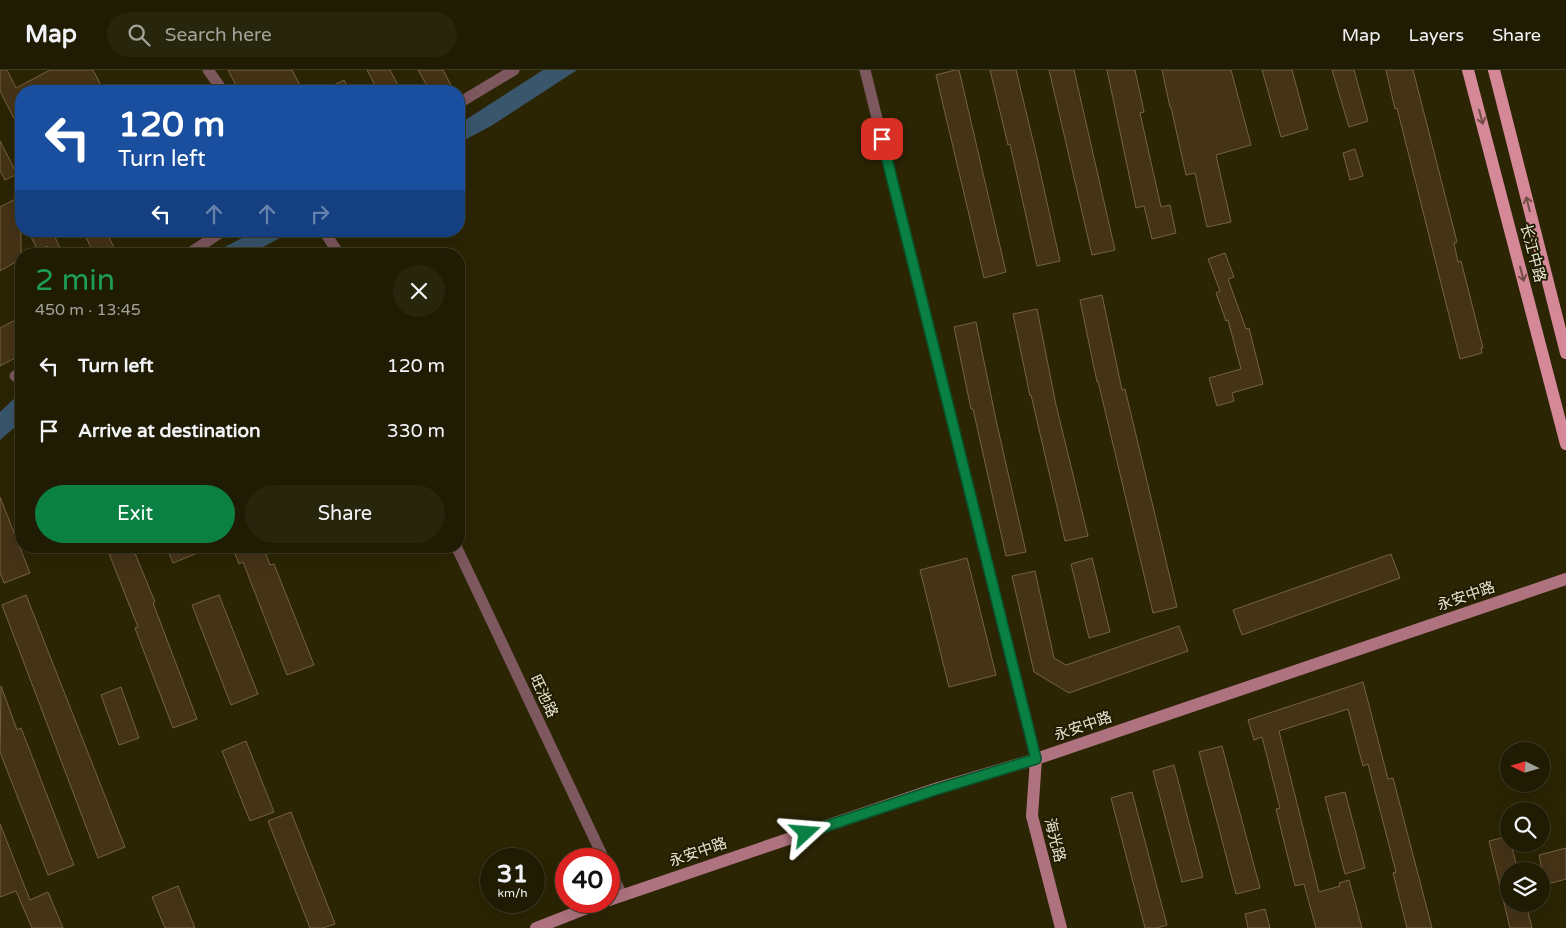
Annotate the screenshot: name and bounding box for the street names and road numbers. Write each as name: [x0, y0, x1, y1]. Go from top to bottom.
street label: 长江中路: [1517, 222, 1549, 284]
street label: 永安中路: [1435, 578, 1497, 614]
street label: 旺池路: [526, 672, 562, 720]
street label: 永安中路: [1052, 708, 1114, 744]
street label: 海光路: [1041, 816, 1069, 864]
street label: 永安中路: [667, 834, 729, 870]

